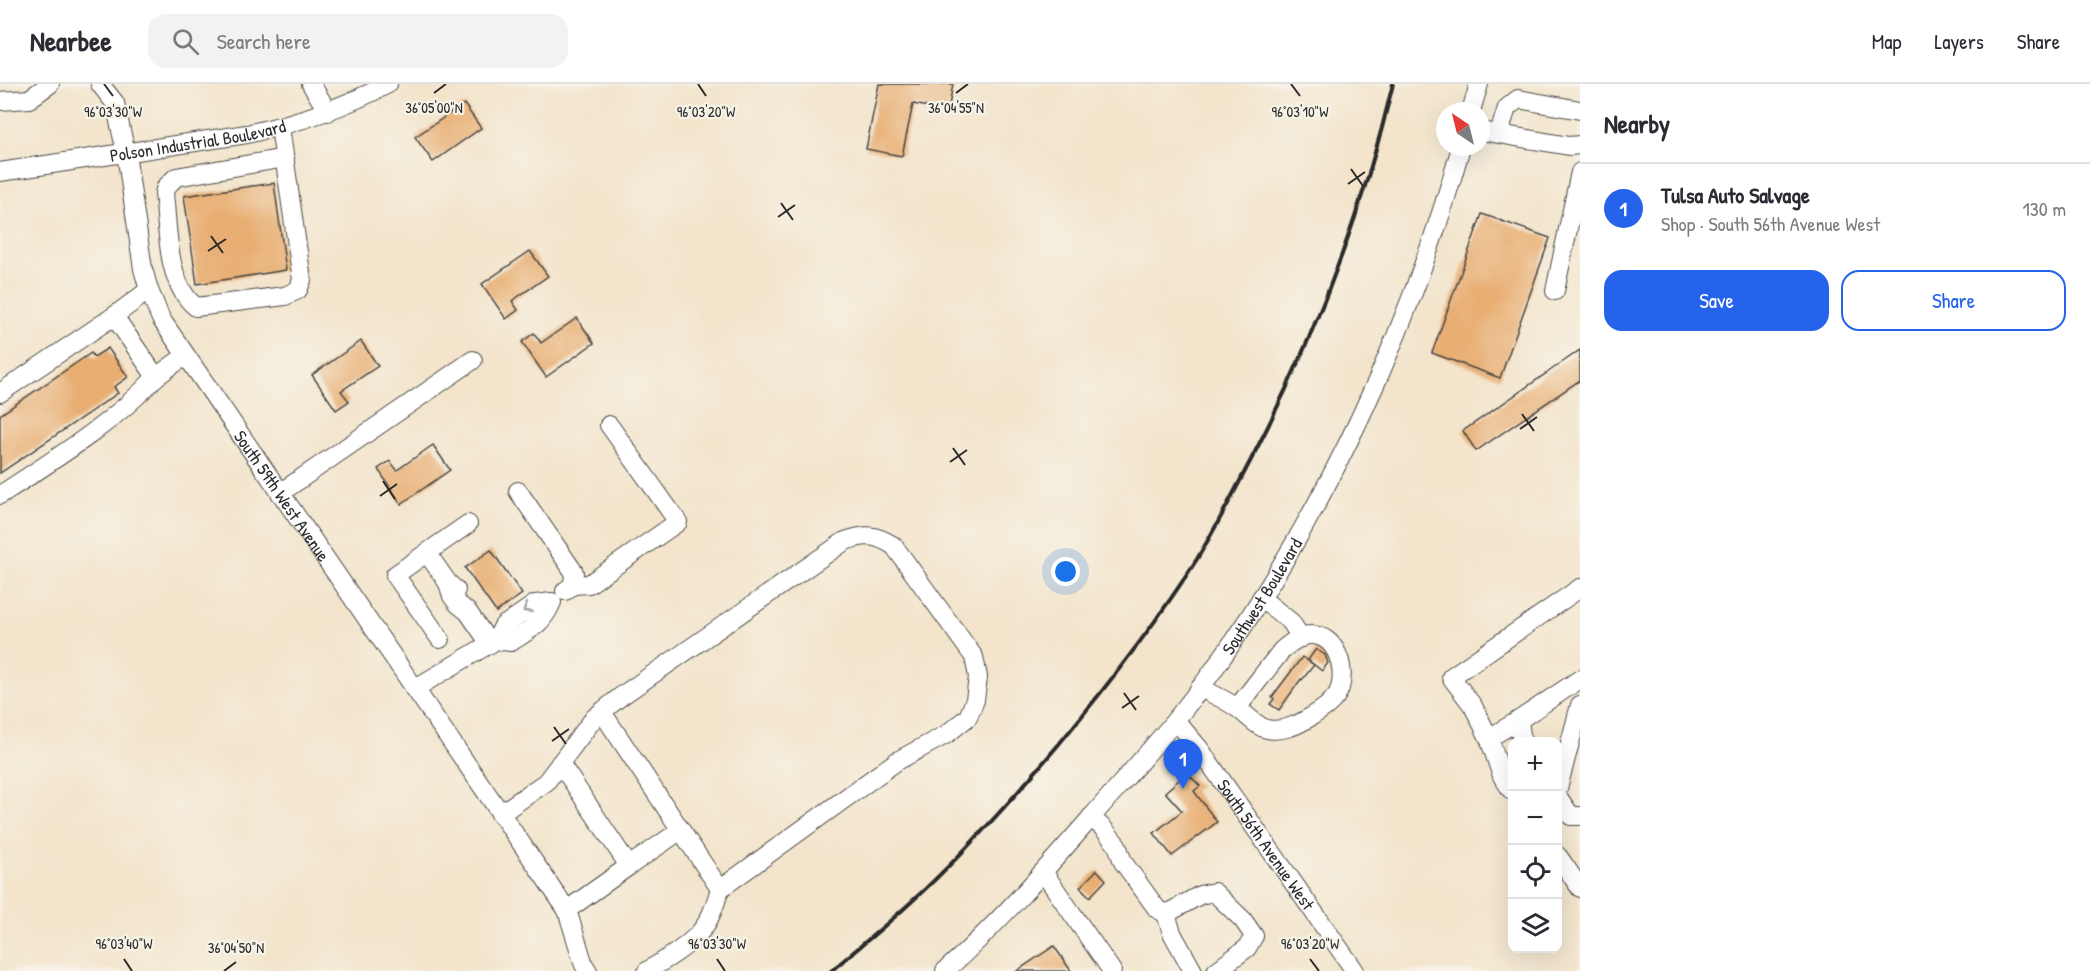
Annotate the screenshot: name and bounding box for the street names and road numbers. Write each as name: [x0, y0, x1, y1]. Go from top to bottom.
street label: Polson Industrial Boulevard: [108, 113, 288, 167]
street label: South 59th West Avenue: [228, 425, 336, 566]
street label: Southwest Boulevard: [1215, 533, 1307, 659]
street label: South 56th Avenue West: [1212, 774, 1321, 915]

